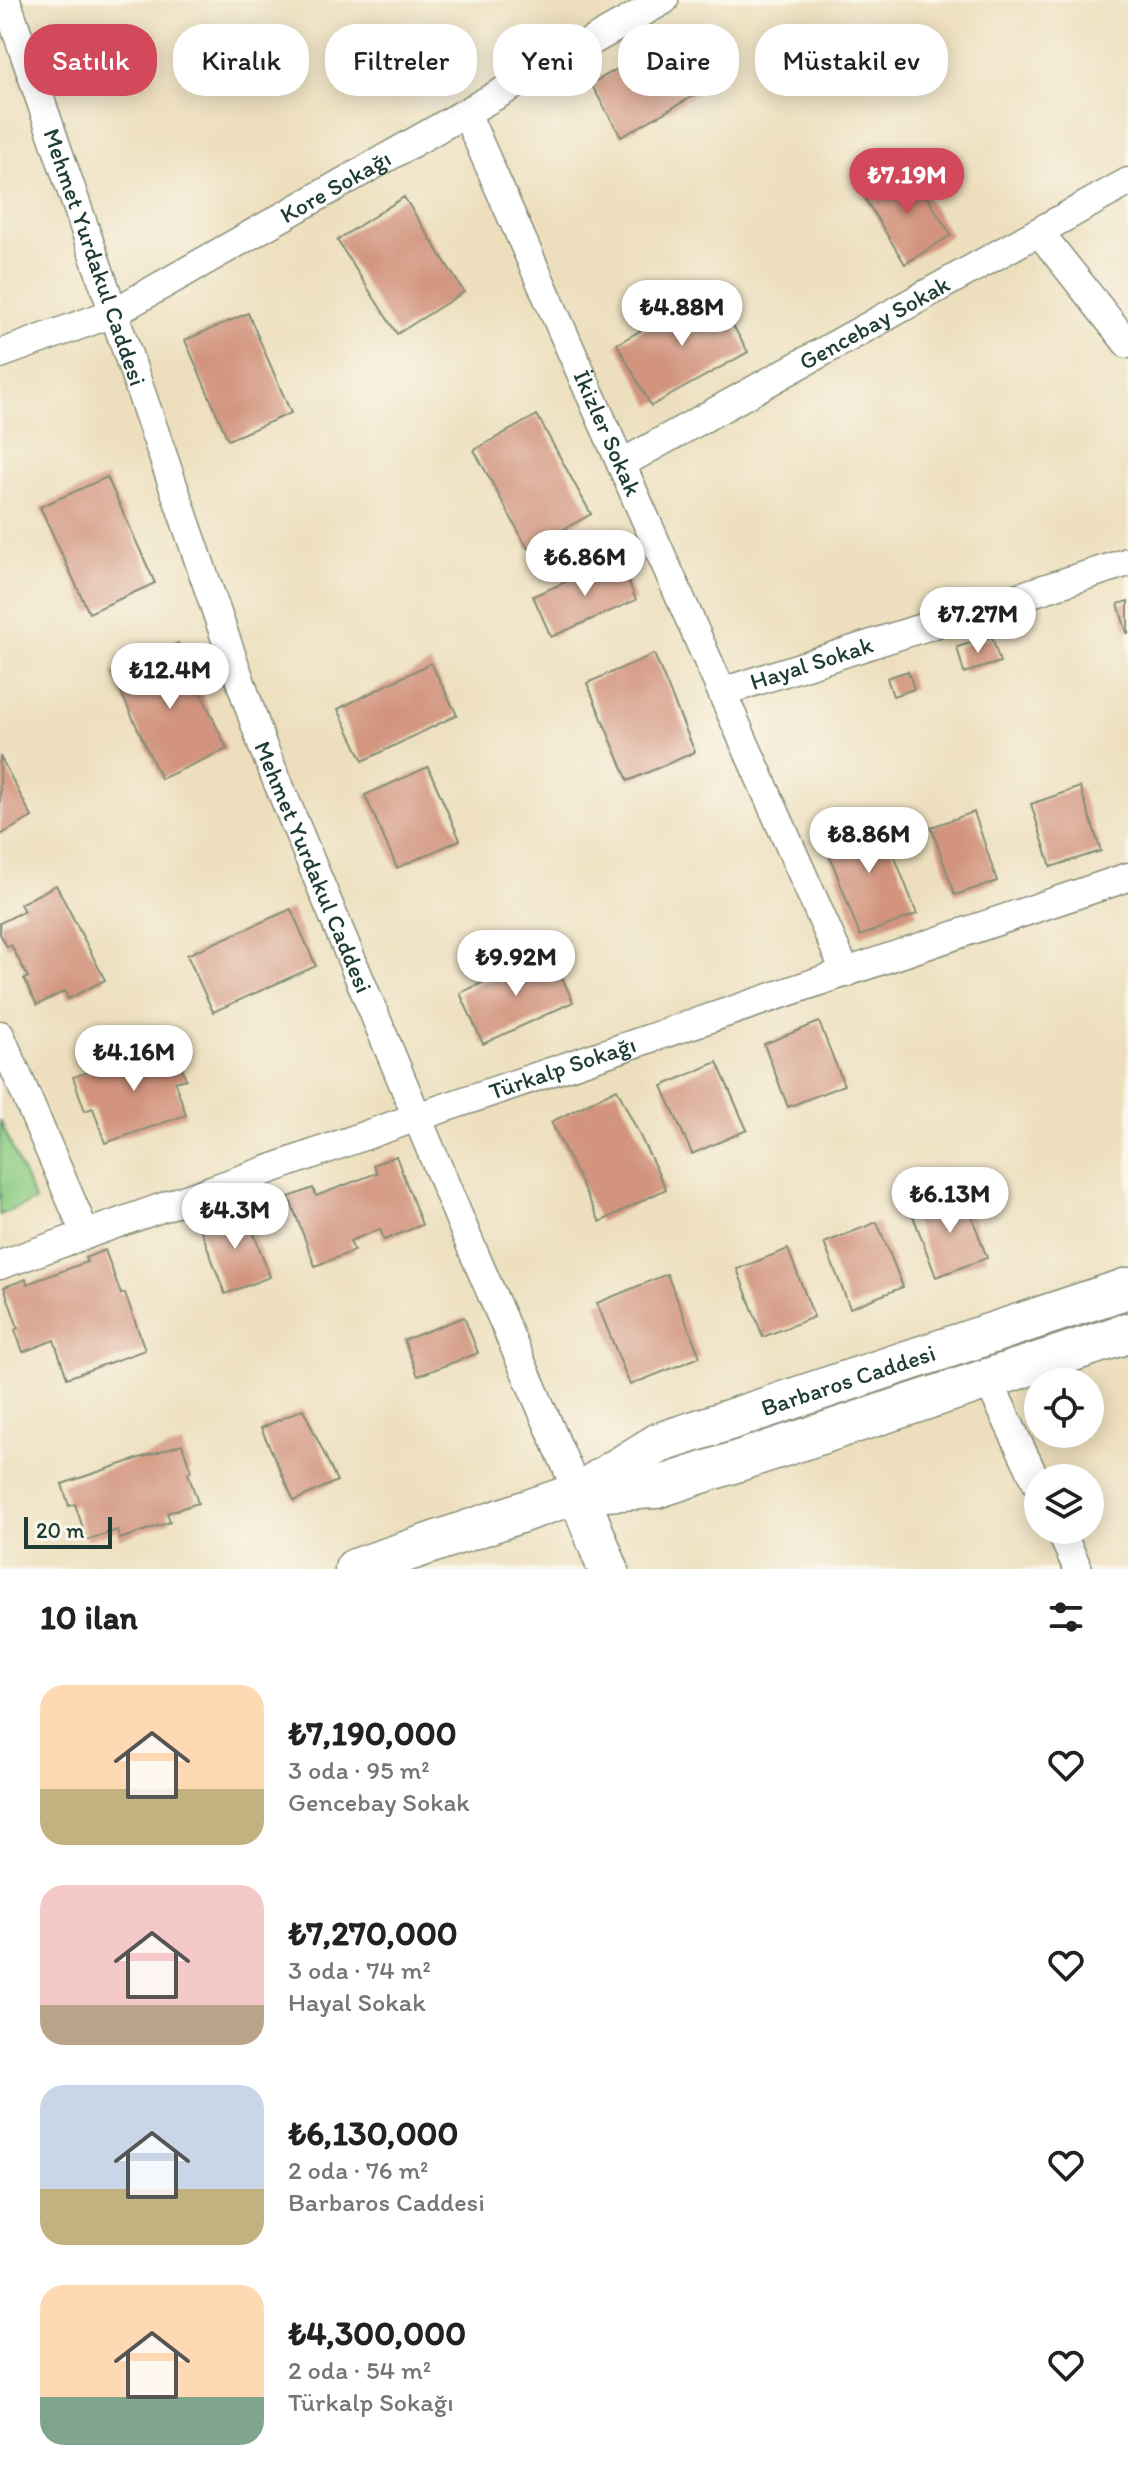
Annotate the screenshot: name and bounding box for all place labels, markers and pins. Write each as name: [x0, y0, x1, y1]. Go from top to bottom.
pin: ₺7.19M: [842, 148, 972, 216]
pin: ₺4.88M: [617, 280, 747, 348]
pin: ₺6.86M: [520, 530, 650, 598]
pin: ₺7.27M: [913, 587, 1043, 655]
pin: ₺12.4M: [105, 643, 235, 711]
pin: ₺8.86M: [804, 807, 934, 875]
pin: ₺9.92M: [451, 930, 581, 998]
pin: ₺4.16M: [69, 1025, 199, 1093]
pin: ₺6.13M: [885, 1167, 1015, 1235]
pin: ₺4.3M: [179, 1183, 291, 1251]

